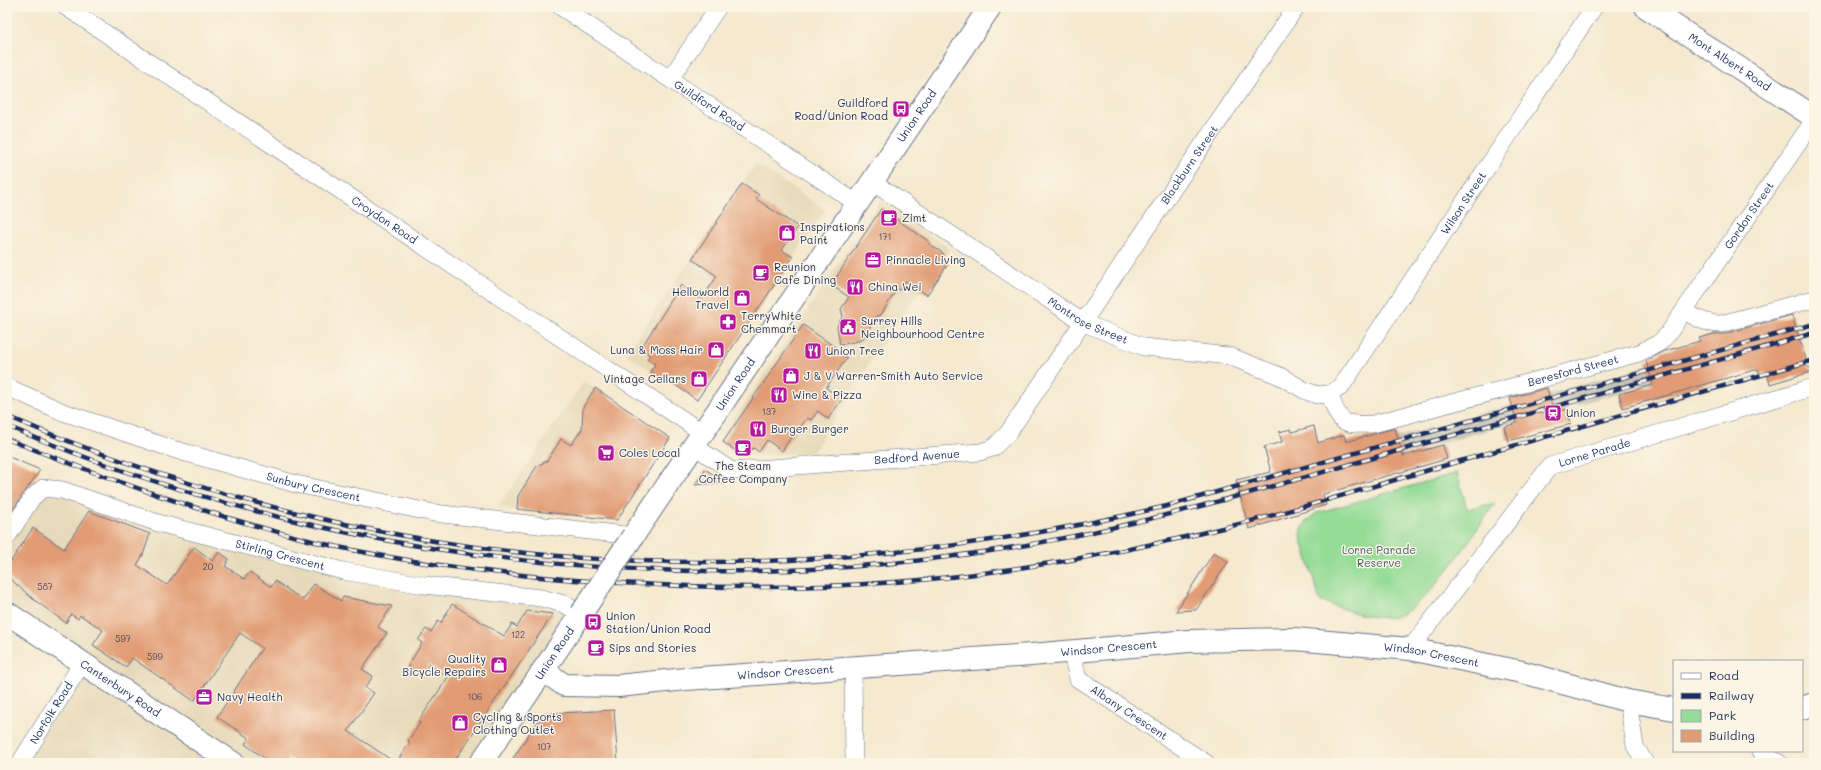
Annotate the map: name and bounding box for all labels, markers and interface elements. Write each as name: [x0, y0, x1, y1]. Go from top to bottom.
street label: Mont Albert Road: [1686, 29, 1774, 94]
street label: Guildford Road: [671, 76, 748, 134]
street label: Union Road: [893, 86, 939, 145]
place label: Guildford Road/Union Road: [794, 95, 888, 123]
bus stop icon: Guildford Road/Union Road: [891, 99, 911, 119]
street label: Blackburn Street: [1157, 122, 1221, 207]
street label: Wilson Street: [1437, 168, 1489, 237]
street label: Gordon Street: [1720, 178, 1777, 252]
street label: Croydon Road: [349, 192, 421, 247]
cafe icon: Zimt: [879, 208, 899, 228]
place label: Zimt: [902, 210, 927, 225]
place label: Inspirations Paint: [800, 219, 865, 247]
shop icon: Inspirations Paint: [777, 223, 797, 243]
house number: 171: [878, 231, 892, 242]
office icon: Pinnacle Living: [863, 250, 883, 270]
place label: Pinnacle Living: [886, 252, 966, 267]
place label: Reunion Cafe Dining: [774, 259, 836, 287]
cafe icon: Reunion Cafe Dining: [751, 263, 771, 283]
restaurant icon: China Wei: [845, 277, 865, 297]
place label: China Wei: [868, 279, 922, 294]
place label: Helloworld Travel: [672, 284, 729, 312]
shop icon: Helloworld Travel: [732, 288, 752, 308]
street label: Montrose Street: [1045, 293, 1131, 347]
place label: TerryWhite Chemmart: [741, 308, 802, 336]
pharmacy icon: TerryWhite Chemmart: [718, 312, 738, 332]
place label: Surrey Hills Neighbourhood Centre: [861, 313, 985, 341]
public building icon: Surrey Hills Neighbourhood Centre: [838, 317, 858, 337]
shop icon: Luna & Moss Hair: [706, 340, 726, 360]
restaurant icon: Union Tree: [803, 341, 823, 361]
place label: Luna & Moss Hair: [610, 342, 703, 357]
place label: Union Tree: [826, 343, 884, 358]
street label: Beresford Street: [1526, 351, 1620, 389]
street label: Union Road: [712, 355, 758, 413]
shop icon: J & V Warren-Smith Auto Service: [781, 366, 801, 386]
place label: J & V Warren-Smith Auto Service: [804, 368, 983, 383]
shop icon: Vintage Cellars: [689, 369, 709, 389]
place label: Vintage Cellars: [603, 371, 686, 386]
restaurant icon: Wine & Pizza: [769, 385, 789, 405]
place label: Wine & Pizza: [792, 387, 862, 402]
station icon: Union: [1543, 403, 1563, 423]
place label: Union: [1566, 405, 1595, 420]
house number: 137: [762, 406, 776, 417]
restaurant icon: Burger Burger: [748, 419, 768, 439]
place label: Burger Burger: [771, 421, 849, 436]
street label: Lorne Parade: [1557, 434, 1632, 470]
cafe icon: The Steam Coffee Company: [733, 438, 753, 458]
supermarket icon: Coles Local: [596, 443, 616, 463]
place label: Coles Local: [619, 445, 680, 460]
street label: Bedford Avenue: [874, 446, 960, 467]
place label: The Steam Coffee Company: [699, 458, 788, 486]
street label: Sunbury Crescent: [265, 468, 362, 504]
street label: Stirling Crescent: [234, 535, 327, 573]
park label: Lorne Parade Reserve: [1342, 542, 1416, 570]
house number: 20: [203, 561, 214, 572]
house number: 587: [37, 581, 53, 592]
place label: Union Station/Union Road: [606, 608, 711, 636]
bus stop icon: Union Station/Union Road: [583, 612, 603, 632]
street label: Union Road: [531, 624, 577, 682]
house number: 122: [511, 629, 525, 640]
house number: 597: [115, 633, 131, 644]
street label: Windsor Crescent: [1060, 636, 1158, 659]
cafe icon: Sips and Stories: [586, 638, 606, 658]
street label: Windsor Crescent: [1383, 639, 1481, 670]
place label: Sips and Stories: [609, 640, 696, 655]
house number: 599: [147, 651, 164, 662]
place label: Quality Bicycle Repairs: [402, 651, 486, 679]
shop icon: Quality Bicycle Repairs: [489, 655, 509, 675]
street label: Canterbury Road: [78, 656, 164, 720]
legend: [1673, 660, 1803, 752]
street label: Windsor Crescent: [737, 661, 835, 682]
text: Road: [1709, 667, 1739, 683]
street label: Norfolk Road: [26, 679, 76, 747]
street label: Albany Crescent: [1088, 681, 1171, 743]
office icon: Navy Health: [194, 687, 214, 707]
text: Railway: [1709, 687, 1754, 703]
place label: Navy Health: [217, 689, 282, 704]
house number: 106: [467, 691, 483, 702]
text: Park: [1709, 707, 1736, 723]
place label: Cycling & Sports Clothing Outlet: [473, 709, 562, 737]
shop icon: Cycling & Sports Clothing Outlet: [450, 713, 470, 733]
text: Building: [1709, 727, 1755, 743]
house number: 107: [537, 741, 551, 752]

